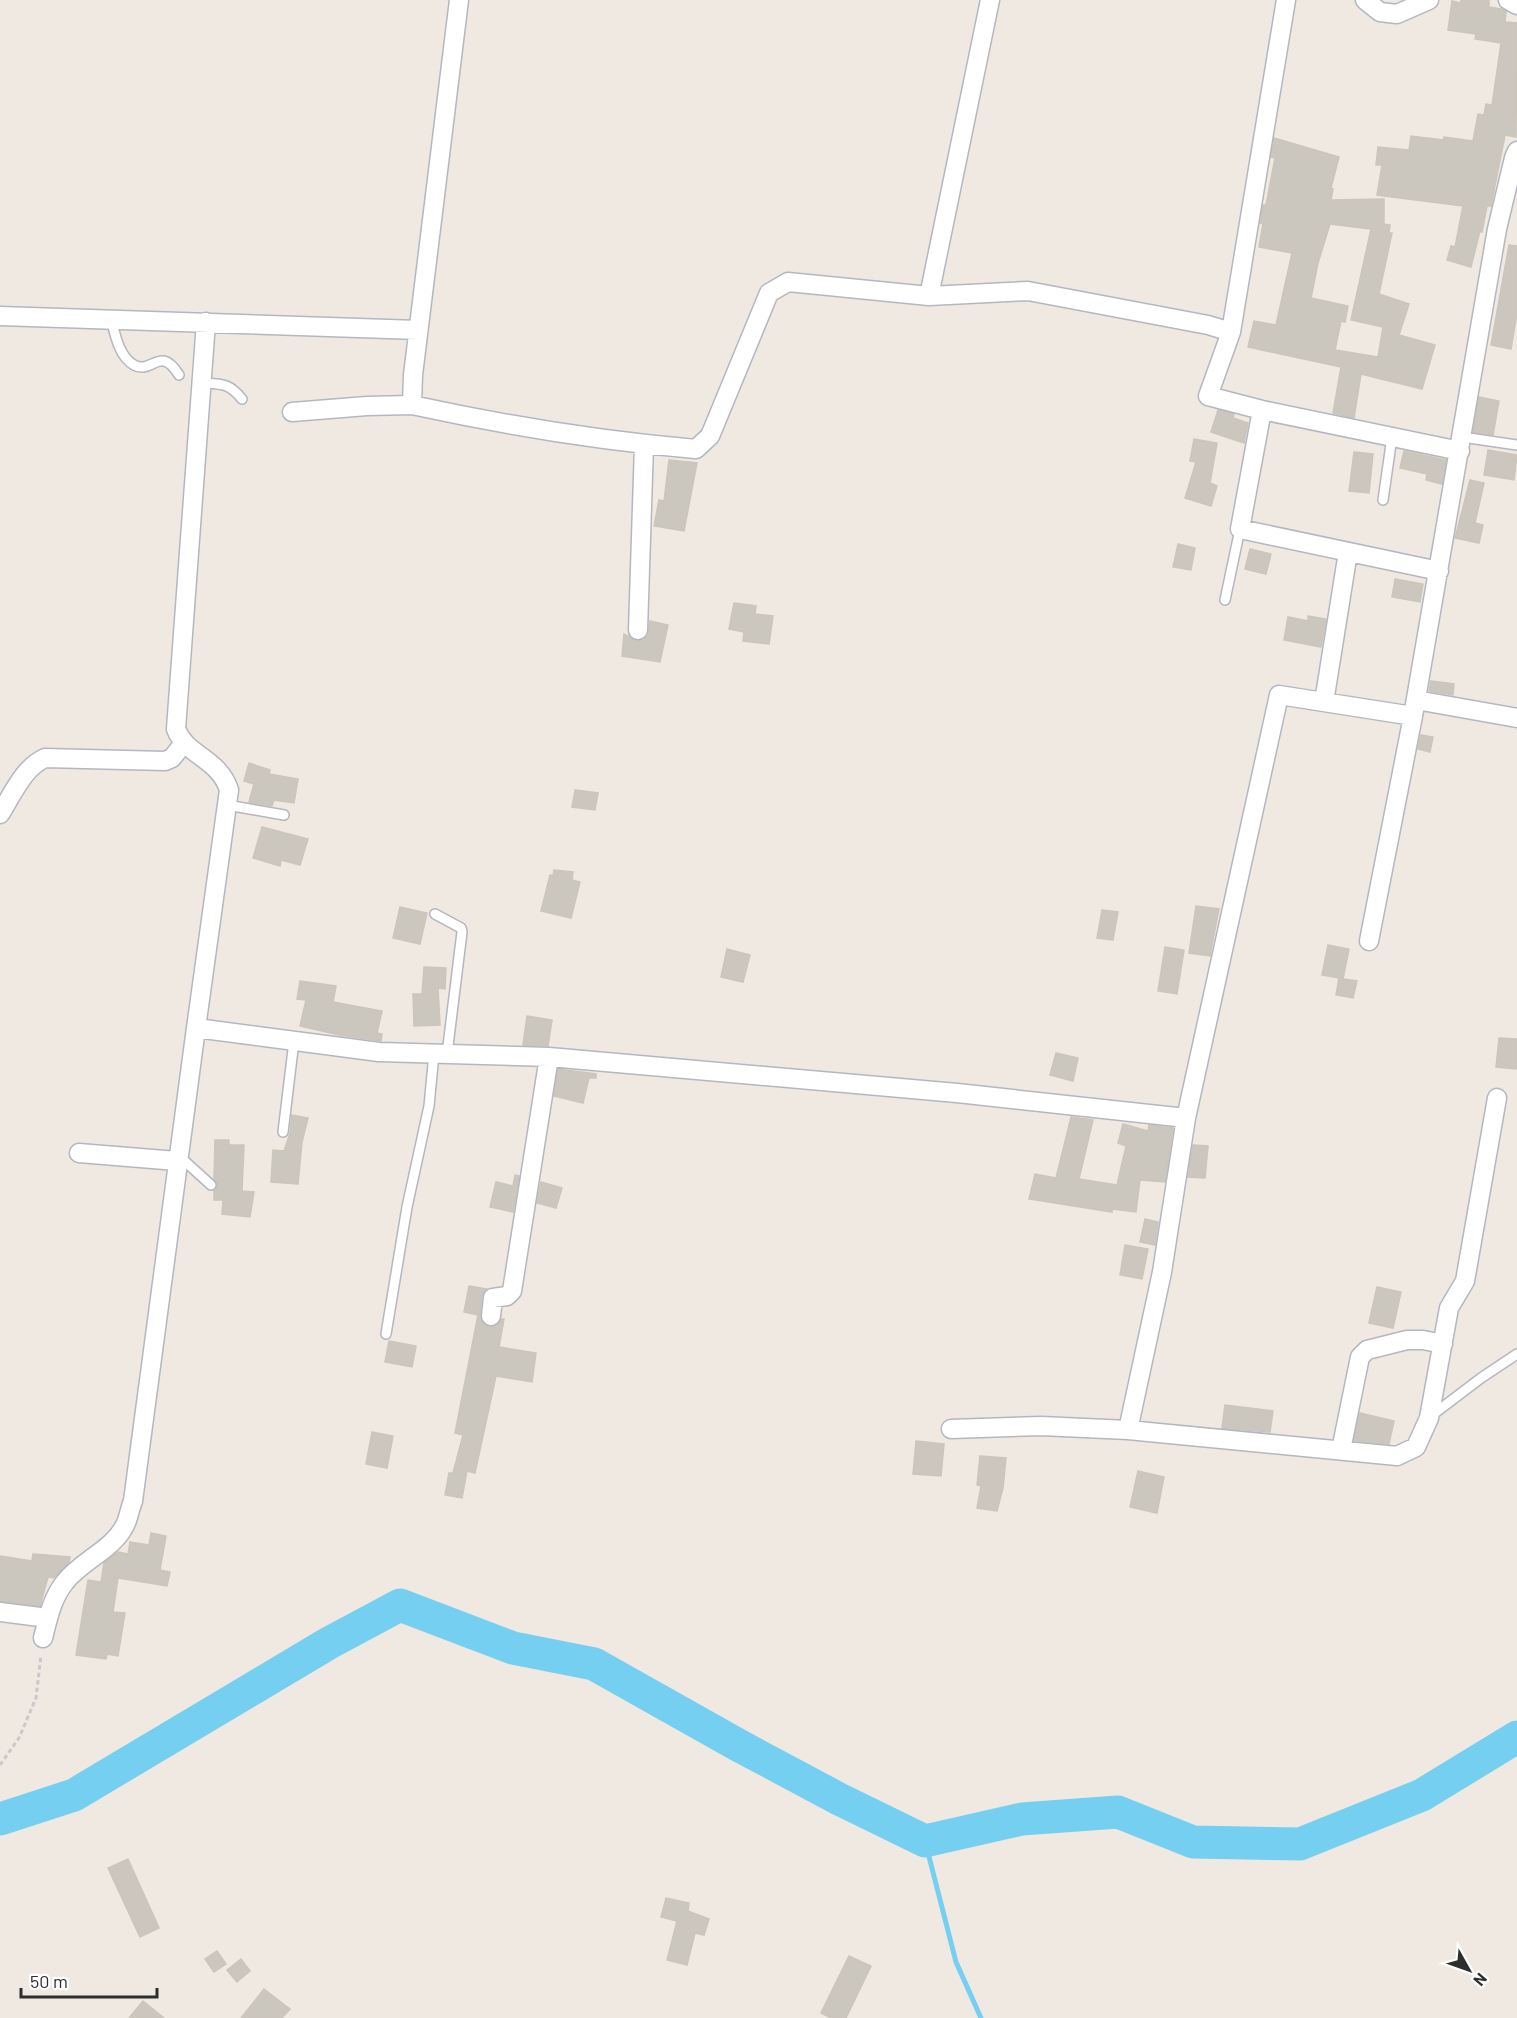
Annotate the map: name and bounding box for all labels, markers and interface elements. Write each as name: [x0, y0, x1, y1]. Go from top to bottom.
north arrow: [1439, 1940, 1499, 2000]
scale bar: [21, 1961, 158, 1999]
text: 50 m: [30, 1970, 68, 1992]
text: N: [1470, 1970, 1492, 1990]

